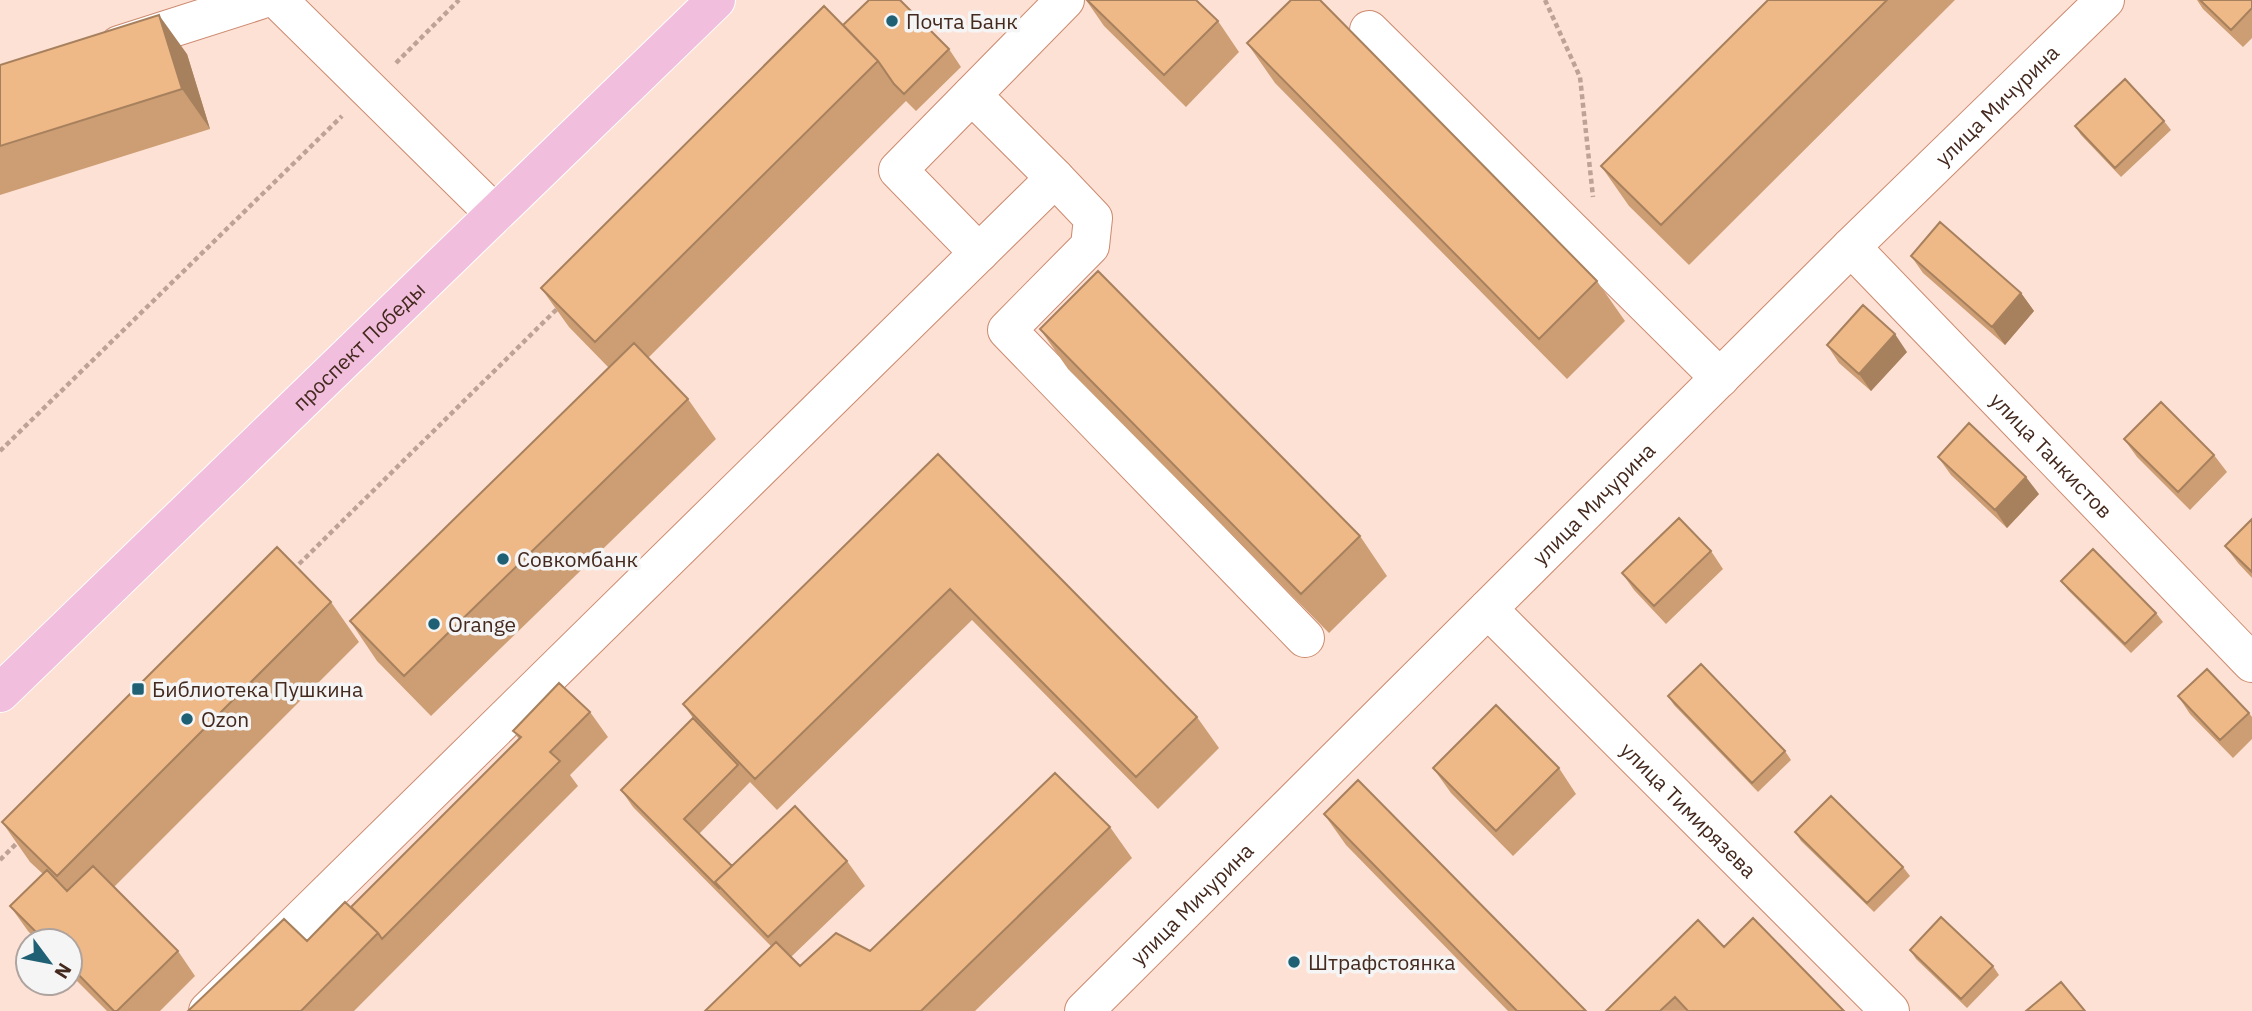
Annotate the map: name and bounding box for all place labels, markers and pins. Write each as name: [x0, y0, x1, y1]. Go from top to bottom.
place label: Почта Банк: [906, 7, 1018, 35]
marker: Почта Банк: [884, 13, 900, 29]
place label: Совкомбанк: [517, 545, 638, 573]
marker: Совкомбанк: [495, 551, 511, 567]
place label: Orange: [448, 610, 516, 638]
marker: Orange: [426, 616, 442, 632]
place label: Библиотека Пушкина: [152, 675, 363, 703]
marker: Библиотека Пушкина: [130, 681, 146, 697]
place label: Ozon: [201, 705, 249, 733]
marker: Ozon: [179, 711, 195, 727]
place label: Штрафстоянка: [1308, 948, 1455, 976]
marker: Штрафстоянка: [1286, 954, 1302, 970]

